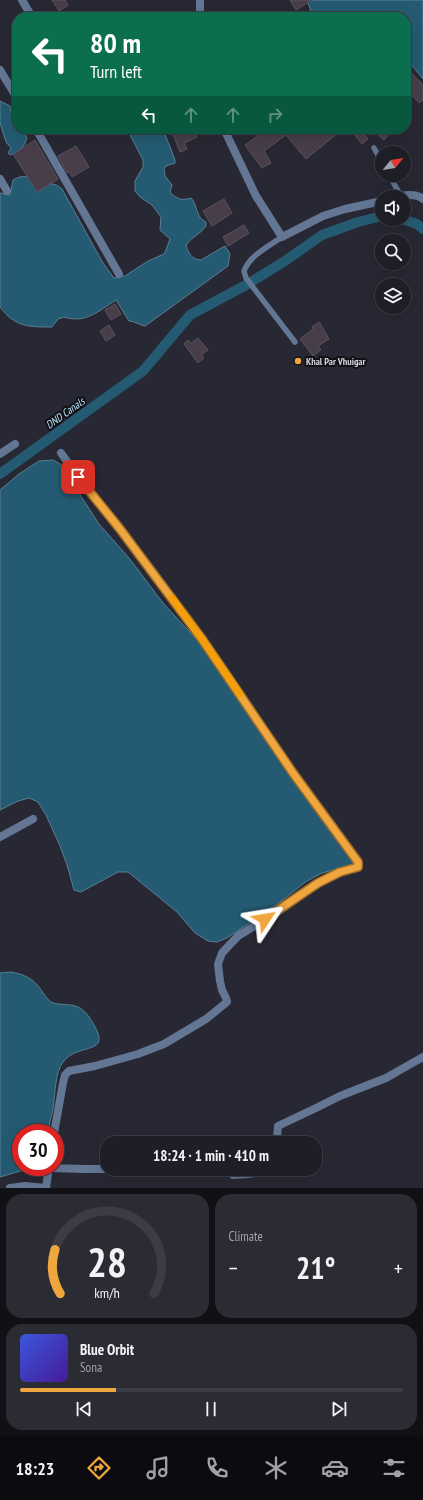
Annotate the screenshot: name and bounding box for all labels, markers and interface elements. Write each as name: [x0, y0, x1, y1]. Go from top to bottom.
text: 80 m: [90, 24, 141, 61]
icon: left: [24, 28, 76, 80]
text: Turn left: [90, 60, 142, 83]
icon: left: [138, 104, 160, 126]
icon: ahead: [180, 104, 202, 126]
icon: ahead: [222, 104, 244, 126]
icon: right: [264, 104, 286, 126]
north arrow: [375, 146, 411, 182]
map controls: [375, 146, 411, 314]
button: sound: [375, 190, 411, 226]
button: search: [375, 234, 411, 270]
button: layers: [375, 278, 411, 314]
place label: Khal Par Vhuigar: [306, 355, 365, 368]
marker: Khal Par Vhuigar: [293, 356, 303, 366]
water label: DND Canals: [43, 393, 88, 432]
pin: [61, 460, 95, 494]
icon: arrive: [67, 466, 89, 488]
position arrow: [244, 898, 286, 940]
speed limit sign: 30: [12, 1124, 64, 1176]
text: 18:24 · 1 min · 410 m: [153, 1146, 269, 1165]
text: Climate: [229, 1228, 263, 1245]
text: 28: [87, 1235, 127, 1288]
text: 21°: [296, 1248, 336, 1287]
text: −: [229, 1254, 238, 1282]
text: +: [394, 1254, 403, 1282]
text: km/h: [95, 1283, 120, 1302]
text: Blue Orbit: [80, 1340, 134, 1359]
text: Sona: [80, 1359, 102, 1376]
icon: previous: [73, 1398, 95, 1420]
icon: pause: [200, 1398, 222, 1420]
icon: next: [328, 1398, 350, 1420]
icon: directions: [85, 1454, 113, 1482]
icon: music: [144, 1454, 172, 1482]
icon: phone: [203, 1454, 231, 1482]
icon: climate: [262, 1454, 290, 1482]
icon: car: [321, 1454, 349, 1482]
icon: filters: [380, 1454, 408, 1482]
text: 18:23: [15, 1457, 54, 1480]

